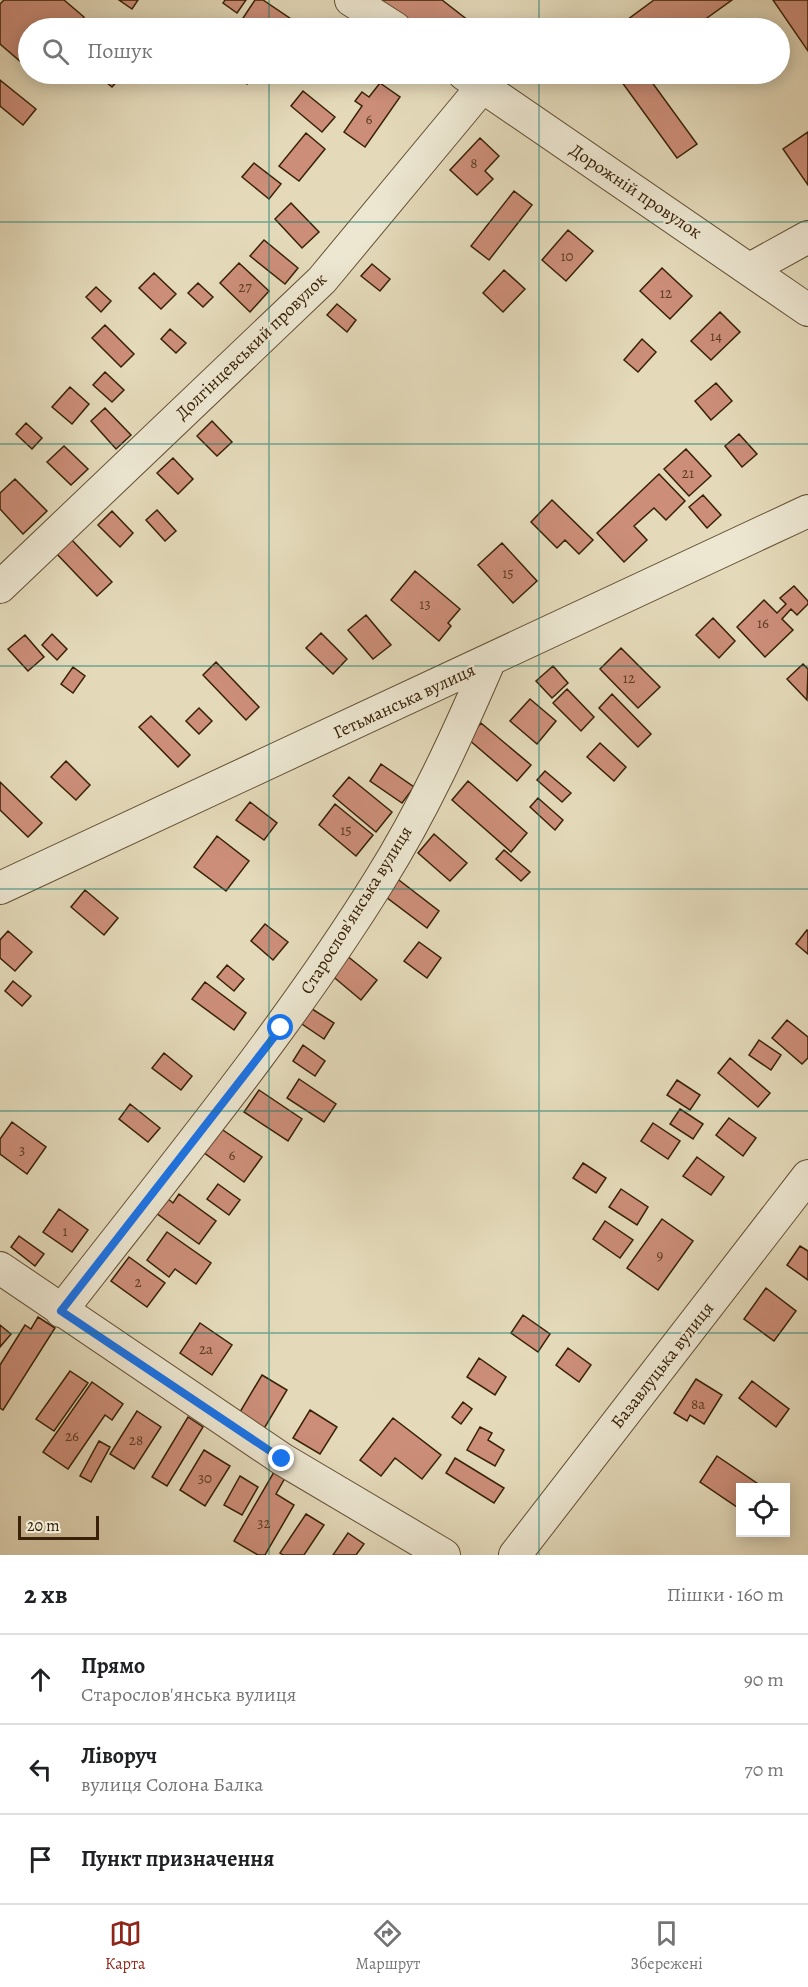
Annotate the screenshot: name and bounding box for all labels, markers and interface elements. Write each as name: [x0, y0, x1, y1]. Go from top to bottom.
search box: [18, 18, 790, 84]
icon: search: [39, 35, 72, 68]
text: Пошук: [87, 36, 153, 66]
house number: 6: [366, 109, 373, 129]
street label: Дорожній провулок: [565, 138, 707, 244]
house number: 8: [470, 153, 478, 173]
house number: 10: [560, 246, 574, 266]
street label: Долгінцевський провулок: [170, 267, 332, 425]
house number: 27: [238, 277, 252, 297]
house number: 12: [660, 283, 672, 303]
house number: 14: [710, 326, 722, 346]
house number: 21: [682, 463, 694, 483]
house number: 15: [502, 563, 514, 583]
house number: 13: [419, 594, 431, 614]
house number: 16: [757, 613, 769, 633]
street label: Гетьманська вулиця: [329, 658, 479, 744]
house number: 12: [623, 668, 635, 688]
house number: 15: [340, 820, 352, 840]
street label: Старослов'янська вулиця: [294, 821, 418, 999]
route start: [267, 1014, 293, 1040]
house number: 3: [19, 1140, 25, 1160]
house number: 6: [229, 1145, 236, 1165]
house number: 1: [62, 1221, 68, 1241]
house number: 9: [657, 1245, 664, 1265]
house number: 2: [134, 1272, 142, 1292]
street label: Базавлуцька вулиця: [605, 1297, 719, 1433]
house number: 2а: [199, 1339, 213, 1359]
house number: 8а: [691, 1394, 705, 1414]
house number: 26: [65, 1426, 79, 1446]
house number: 28: [129, 1430, 143, 1450]
route end: [268, 1445, 294, 1471]
house number: 30: [198, 1468, 212, 1488]
map controls: [736, 1483, 790, 1537]
button: locate: [736, 1483, 790, 1537]
scale bar: [18, 1513, 99, 1540]
house number: 32: [257, 1513, 271, 1533]
text: 20 m: [27, 1515, 60, 1537]
text: 2 хв: [24, 1577, 68, 1612]
text: Пішки · 160 m: [667, 1581, 784, 1608]
text: Прямо: [81, 1651, 145, 1681]
icon: ahead: [24, 1663, 57, 1696]
text: 90 m: [744, 1666, 784, 1693]
text: Старослов'янська вулиця: [81, 1681, 296, 1708]
text: Ліворуч: [81, 1741, 157, 1771]
icon: left: [24, 1753, 57, 1786]
text: 70 m: [744, 1756, 784, 1783]
text: вулиця Солона Балка: [81, 1771, 263, 1798]
icon: arrive: [24, 1843, 57, 1876]
text: Пункт призначення: [81, 1844, 274, 1874]
tab: Карта: [105, 1917, 145, 1975]
tab: Маршрут: [356, 1917, 420, 1975]
tab: Збережені: [631, 1917, 703, 1975]

